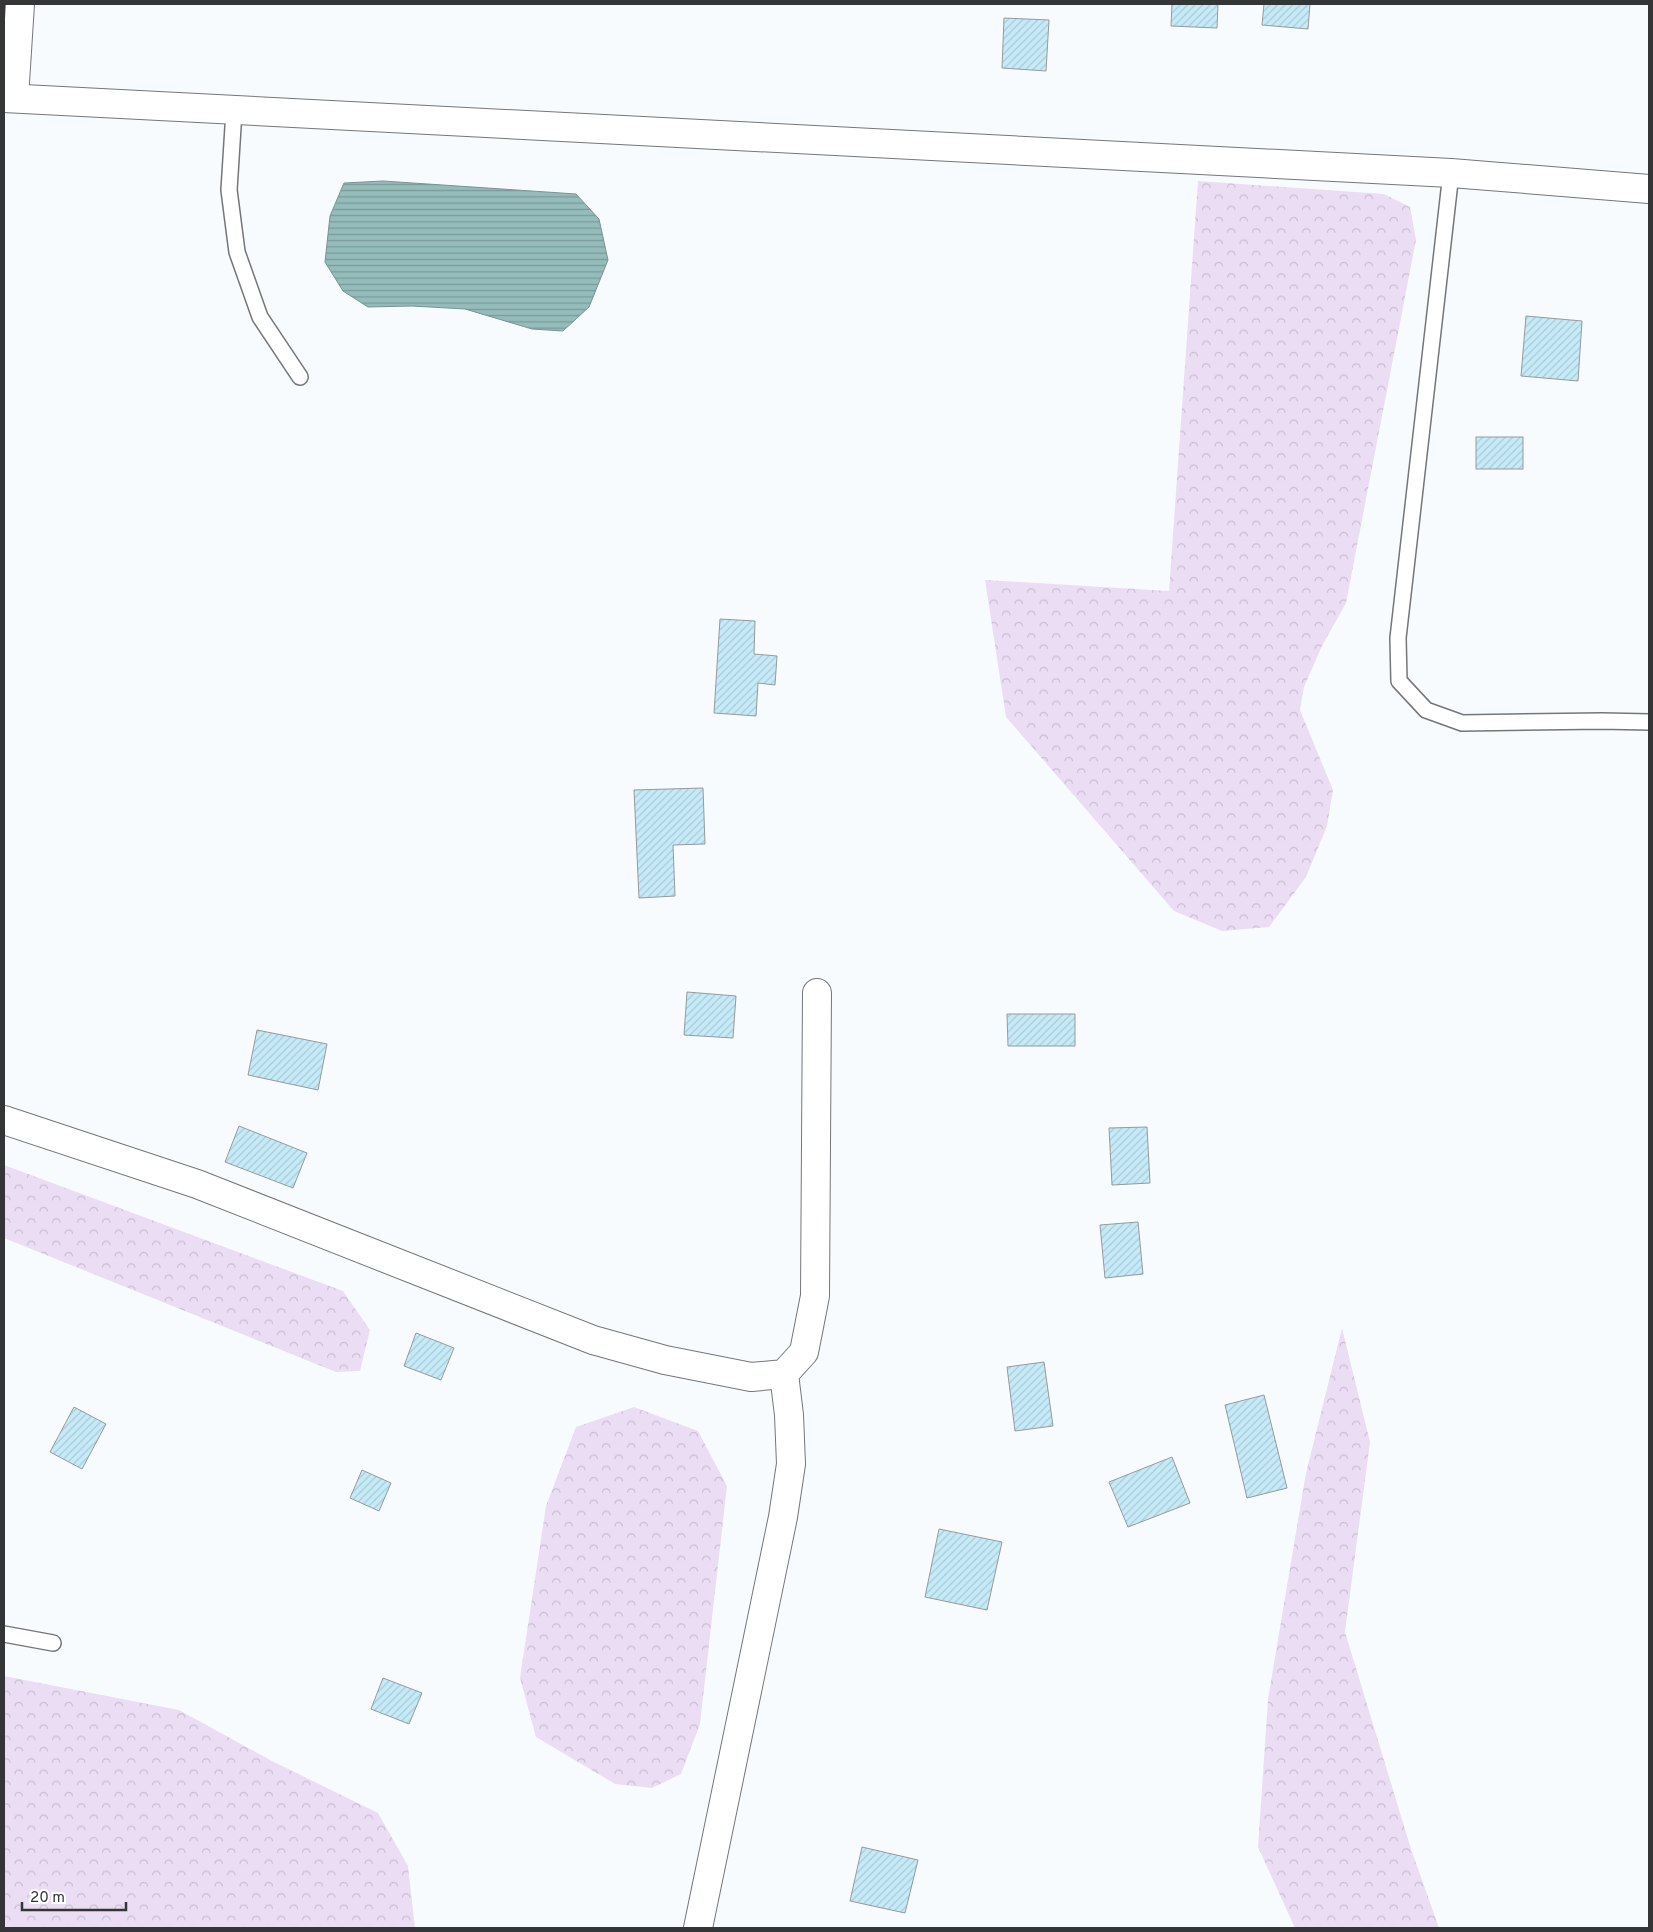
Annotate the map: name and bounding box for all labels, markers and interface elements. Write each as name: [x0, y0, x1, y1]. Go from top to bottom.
scale bar: [22, 1880, 126, 1912]
text: 20 m: [30, 1889, 65, 1908]

